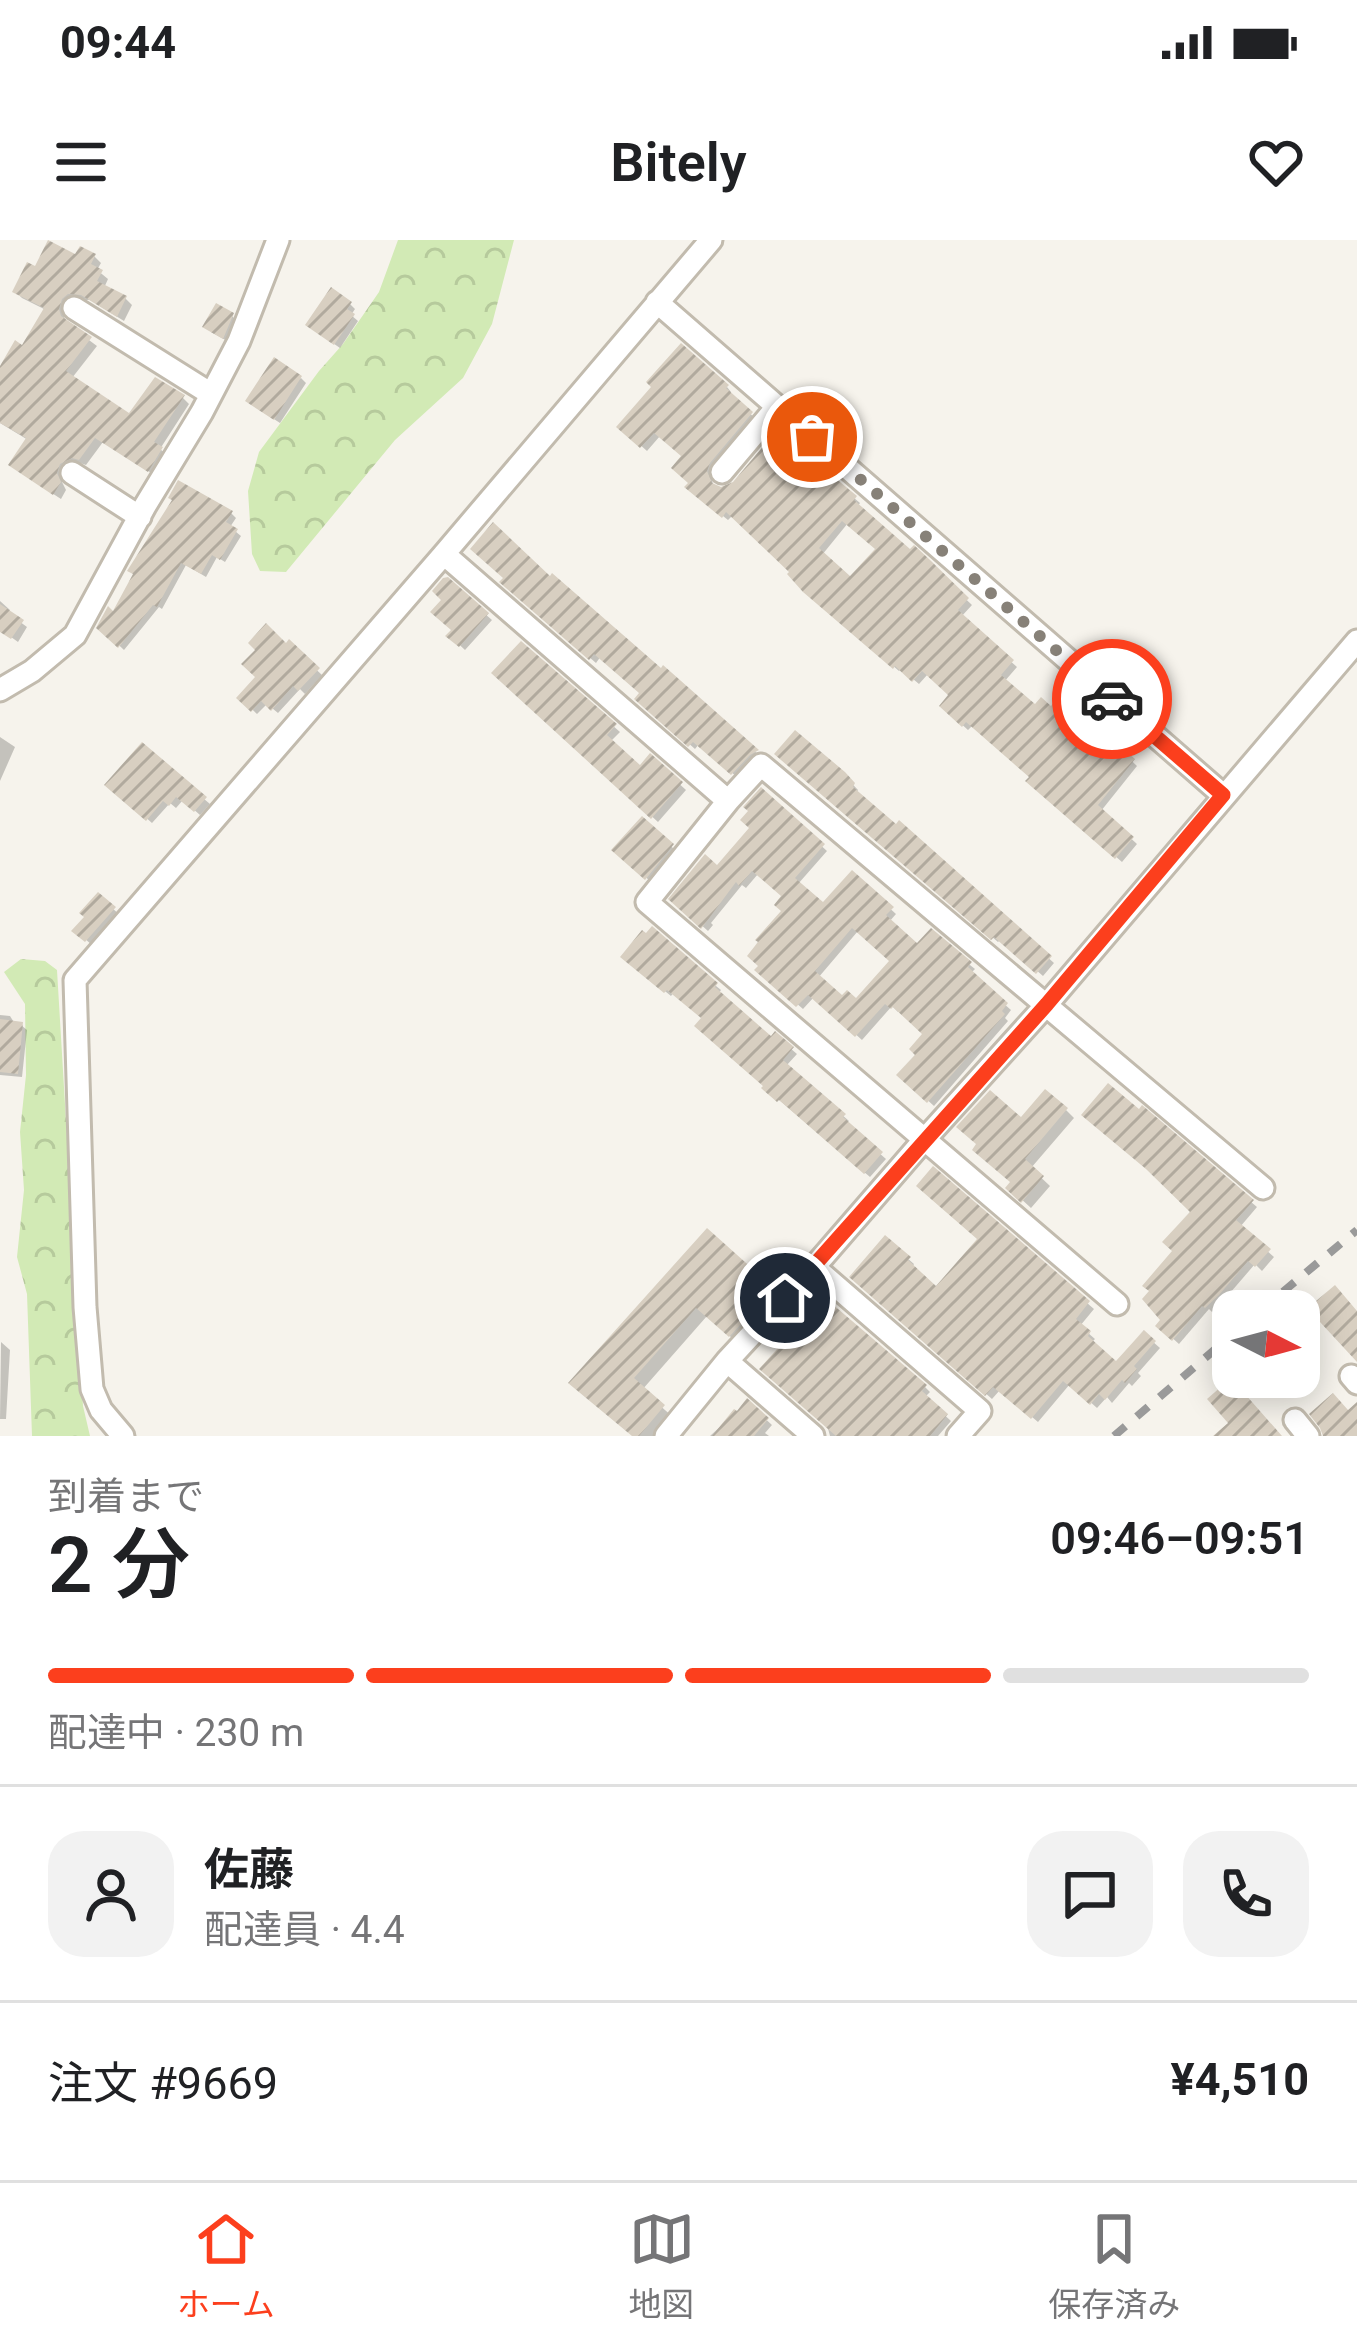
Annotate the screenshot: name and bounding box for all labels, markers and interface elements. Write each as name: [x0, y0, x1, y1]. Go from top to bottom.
text: 09:44: [60, 16, 176, 69]
icon: menu: [48, 129, 114, 195]
icon: heart: [1243, 129, 1309, 195]
text: Bitely: [610, 131, 747, 194]
pin: [761, 386, 863, 488]
icon: bag: [779, 404, 845, 470]
courier: [1052, 639, 1172, 759]
icon: car: [1079, 666, 1145, 732]
pin: [734, 1247, 836, 1349]
icon: home: [752, 1265, 818, 1331]
north arrow: [1212, 1290, 1320, 1398]
map controls: [1212, 1290, 1320, 1398]
text: 到着まで: [48, 1474, 204, 1520]
text: 09:46–09:51: [1050, 1512, 1309, 1565]
text: 2 分: [48, 1520, 190, 1611]
text: 配達中 · 230 m: [48, 1710, 304, 1756]
button: person: [48, 1831, 174, 1957]
button: chat: [1027, 1831, 1153, 1957]
button: phone: [1183, 1831, 1309, 1957]
text: 佐藤: [204, 1843, 294, 1896]
text: 配達員 · 4.4: [204, 1907, 405, 1953]
text: ¥4,510: [1171, 2053, 1309, 2106]
text: 注文 #9669: [48, 2057, 278, 2110]
tab: ホーム: [177, 2206, 275, 2326]
tab: 地図: [629, 2206, 695, 2326]
tab: 保存済み: [1048, 2206, 1180, 2326]

